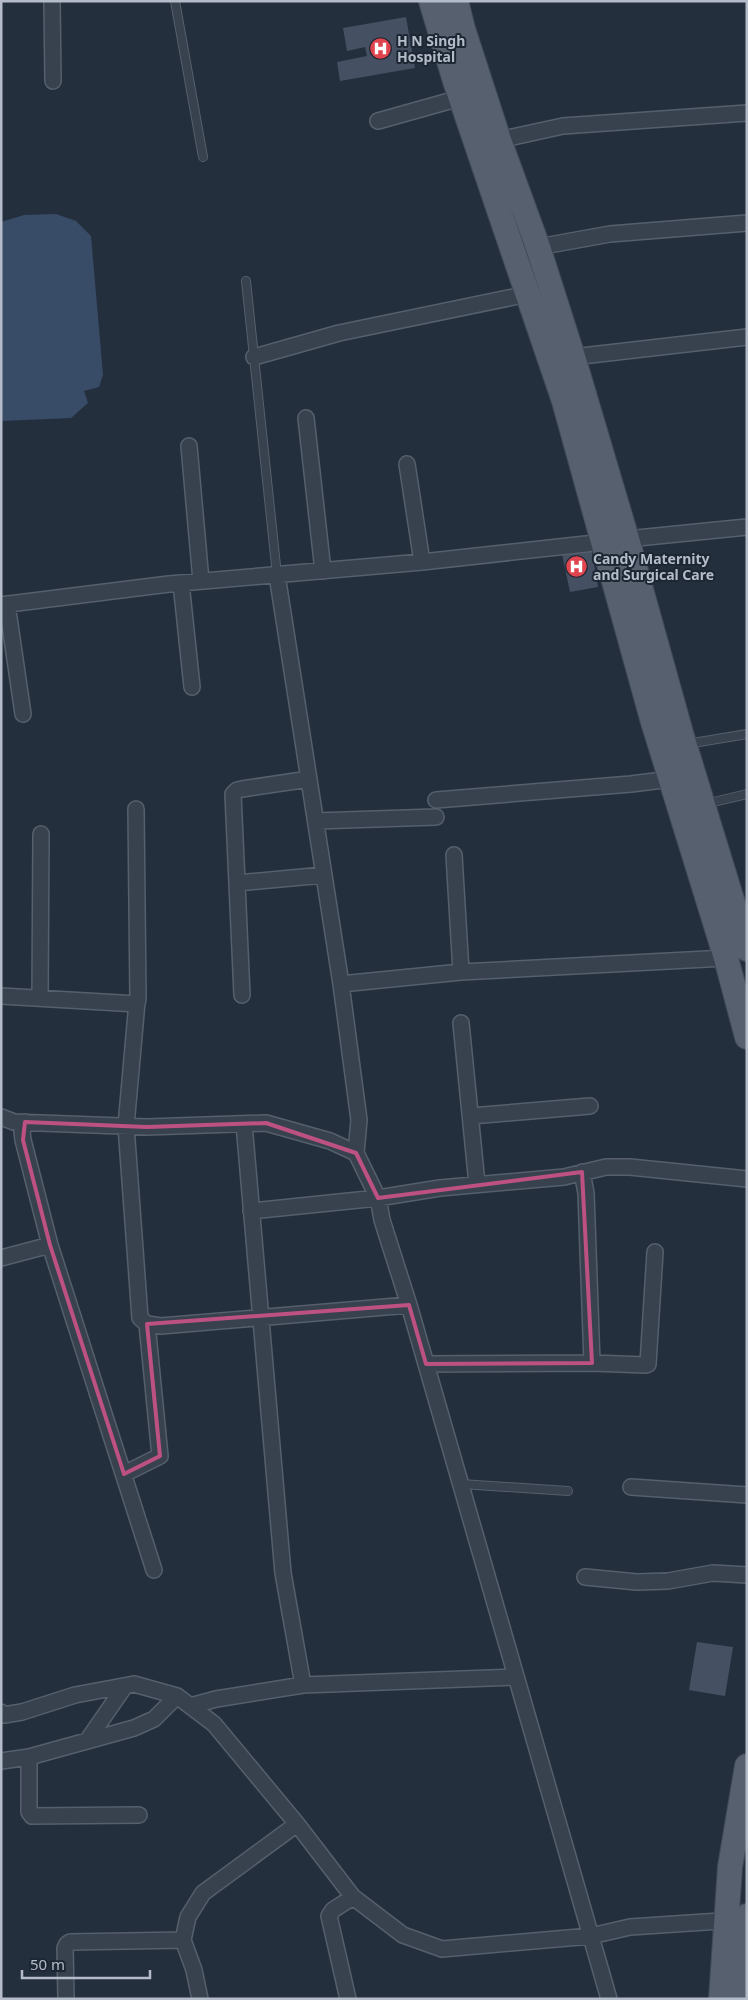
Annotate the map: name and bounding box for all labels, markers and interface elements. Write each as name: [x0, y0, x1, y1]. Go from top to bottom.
place label: H N Singh Hospital: [397, 31, 465, 66]
hospital icon: H N Singh Hospital: [369, 37, 393, 61]
place label: Candy Maternity and Surgical Care: [593, 549, 714, 584]
hospital icon: Candy Maternity and Surgical Care: [565, 555, 589, 579]
scale bar: [22, 1948, 150, 1980]
text: 50 m: [30, 1954, 65, 1974]

